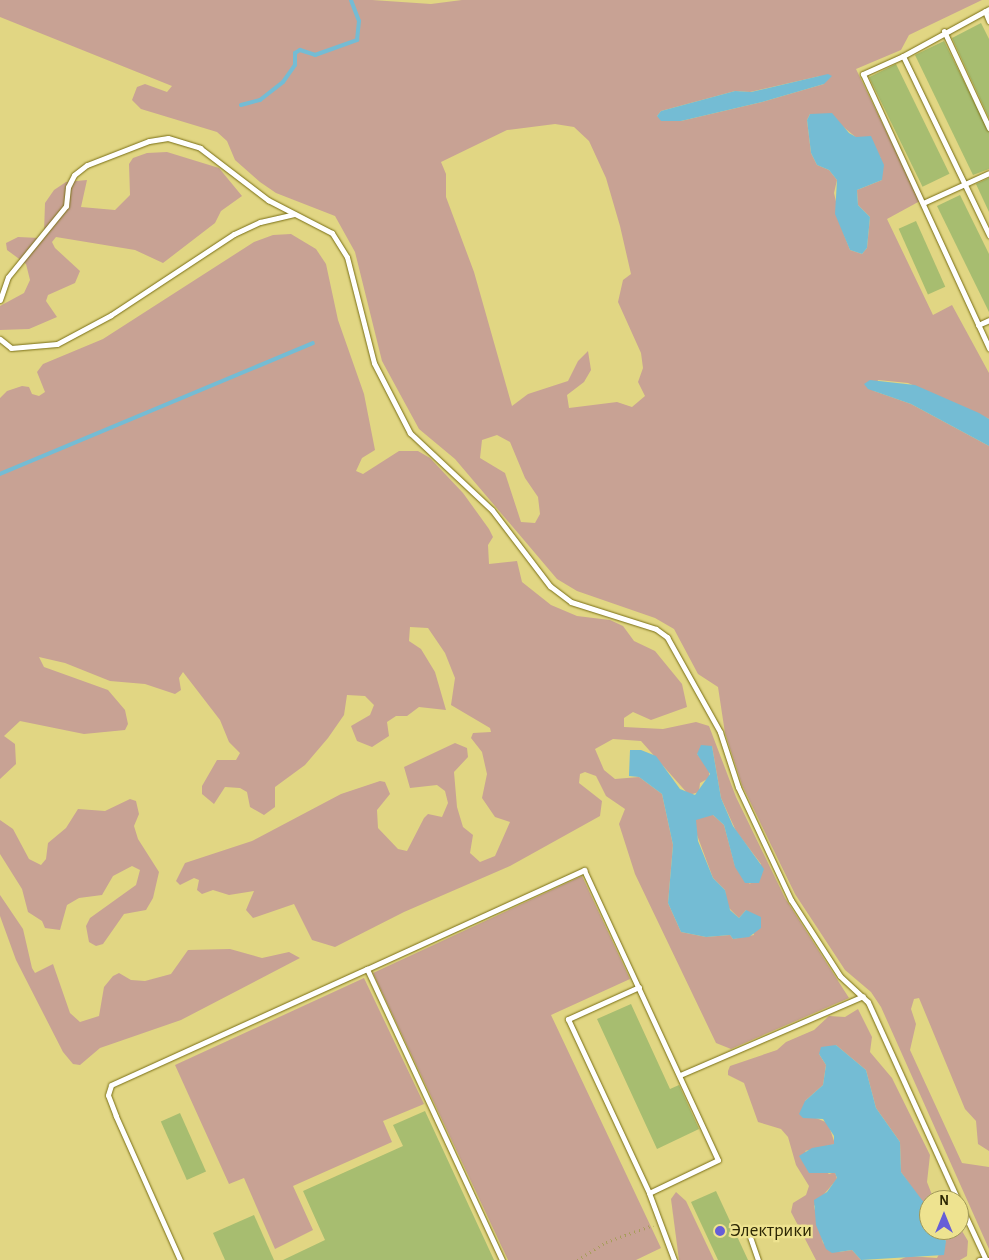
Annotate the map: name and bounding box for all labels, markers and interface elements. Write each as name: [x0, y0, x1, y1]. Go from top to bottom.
north arrow: [919, 1190, 969, 1240]
text: N: [939, 1194, 949, 1208]
place label: Электрики: [730, 1220, 812, 1242]
marker: Электрики: [714, 1225, 726, 1237]

